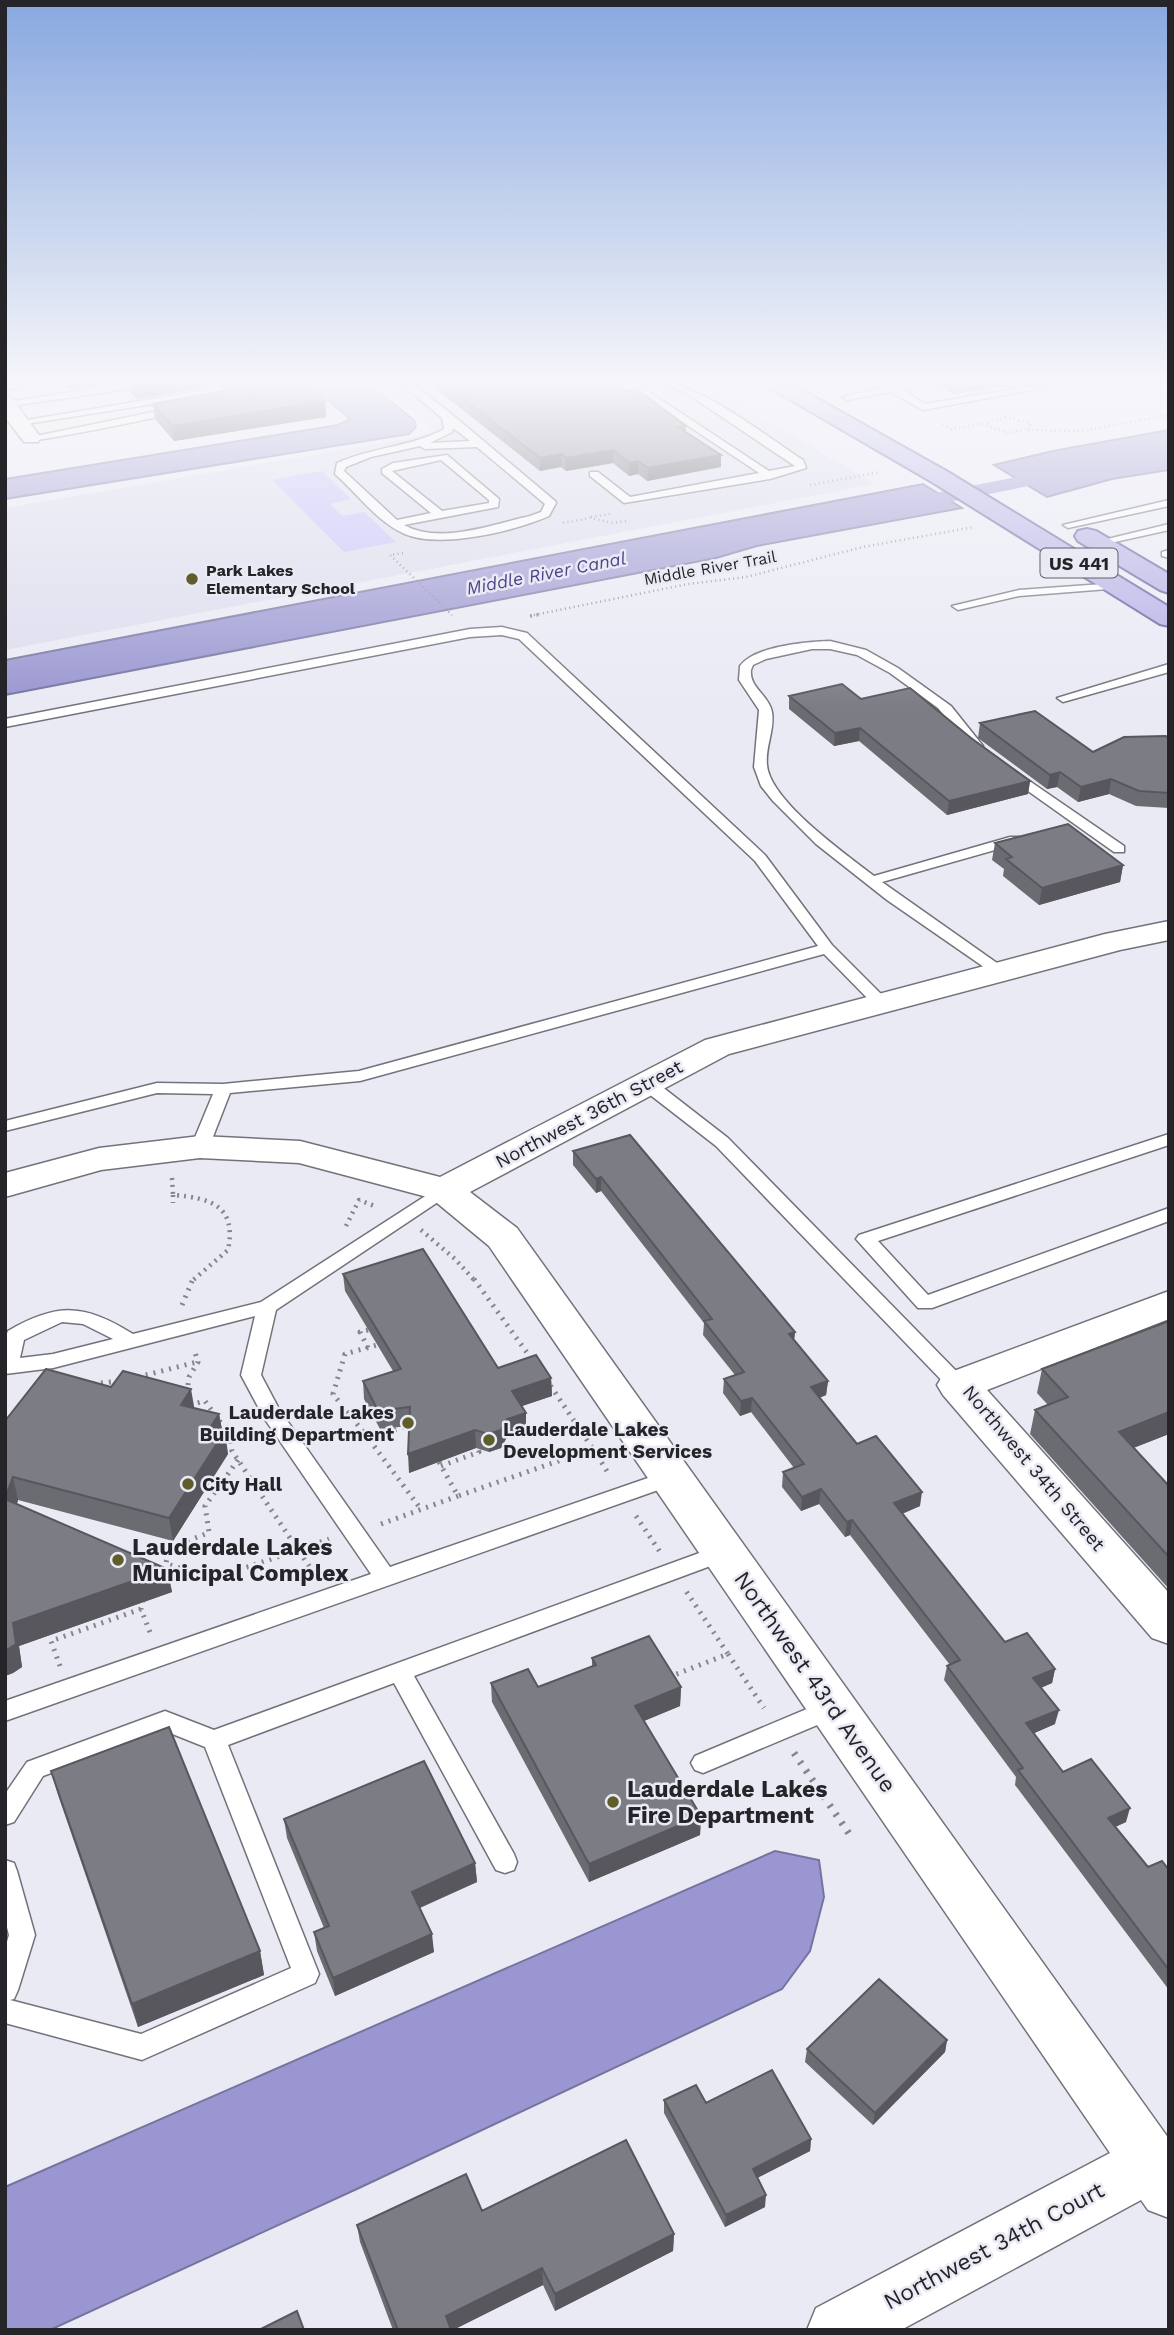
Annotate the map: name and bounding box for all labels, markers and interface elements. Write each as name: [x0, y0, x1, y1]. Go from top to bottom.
water label: Middle River Canal: [464, 547, 628, 599]
street label: Middle River Trail: [642, 547, 778, 589]
road number: US 441: [1040, 548, 1118, 578]
place label: Park Lakes Elementary School: [206, 561, 356, 598]
marker: Park Lakes Elementary School: [184, 571, 200, 587]
street label: Northwest 36th Street: [491, 1055, 687, 1173]
street label: Northwest 34th Street: [958, 1381, 1110, 1555]
place label: Lauderdale Lakes Building Department: [200, 1401, 395, 1446]
marker: Lauderdale Lakes Building Department: [400, 1415, 416, 1431]
place label: Lauderdale Lakes Development Services: [503, 1418, 712, 1463]
marker: Lauderdale Lakes Development Services: [481, 1432, 497, 1448]
place label: City Hall: [202, 1473, 283, 1496]
marker: City Hall: [180, 1476, 196, 1492]
place label: Lauderdale Lakes Municipal Complex: [132, 1534, 349, 1587]
marker: Lauderdale Lakes Municipal Complex: [110, 1552, 126, 1568]
street label: Northwest 43rd Avenue: [728, 1566, 902, 1798]
place label: Lauderdale Lakes Fire Department: [627, 1776, 827, 1829]
marker: Lauderdale Lakes Fire Department: [605, 1794, 621, 1810]
street label: Northwest 34th Court: [879, 2176, 1109, 2316]

